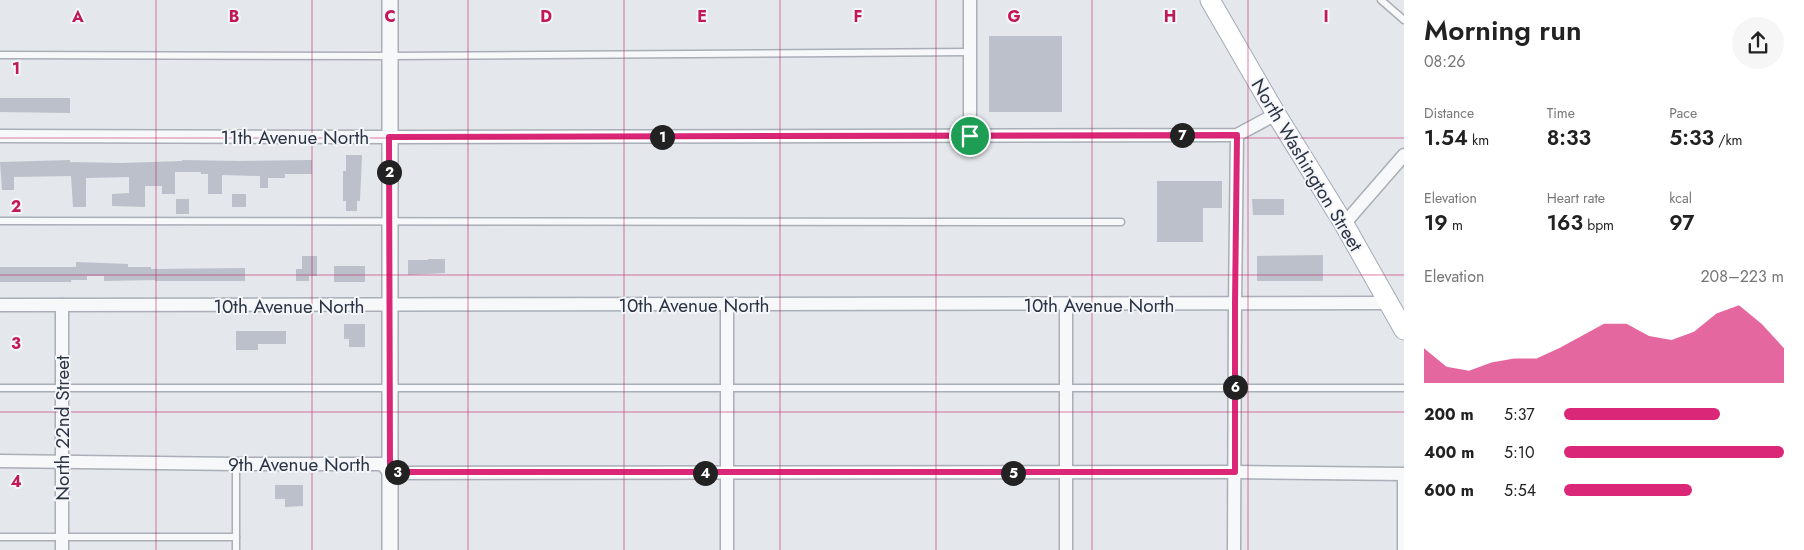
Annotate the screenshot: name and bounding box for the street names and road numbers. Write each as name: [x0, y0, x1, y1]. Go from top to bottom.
street label: North Washington Street: [1245, 74, 1370, 257]
street label: 11th Avenue North: [221, 124, 369, 151]
street label: 10th Avenue North: [618, 292, 770, 319]
street label: 10th Avenue North: [1023, 292, 1175, 319]
street label: 10th Avenue North: [213, 293, 365, 320]
street label: North 22nd Street: [49, 355, 76, 501]
street label: 9th Avenue North: [228, 451, 370, 478]

